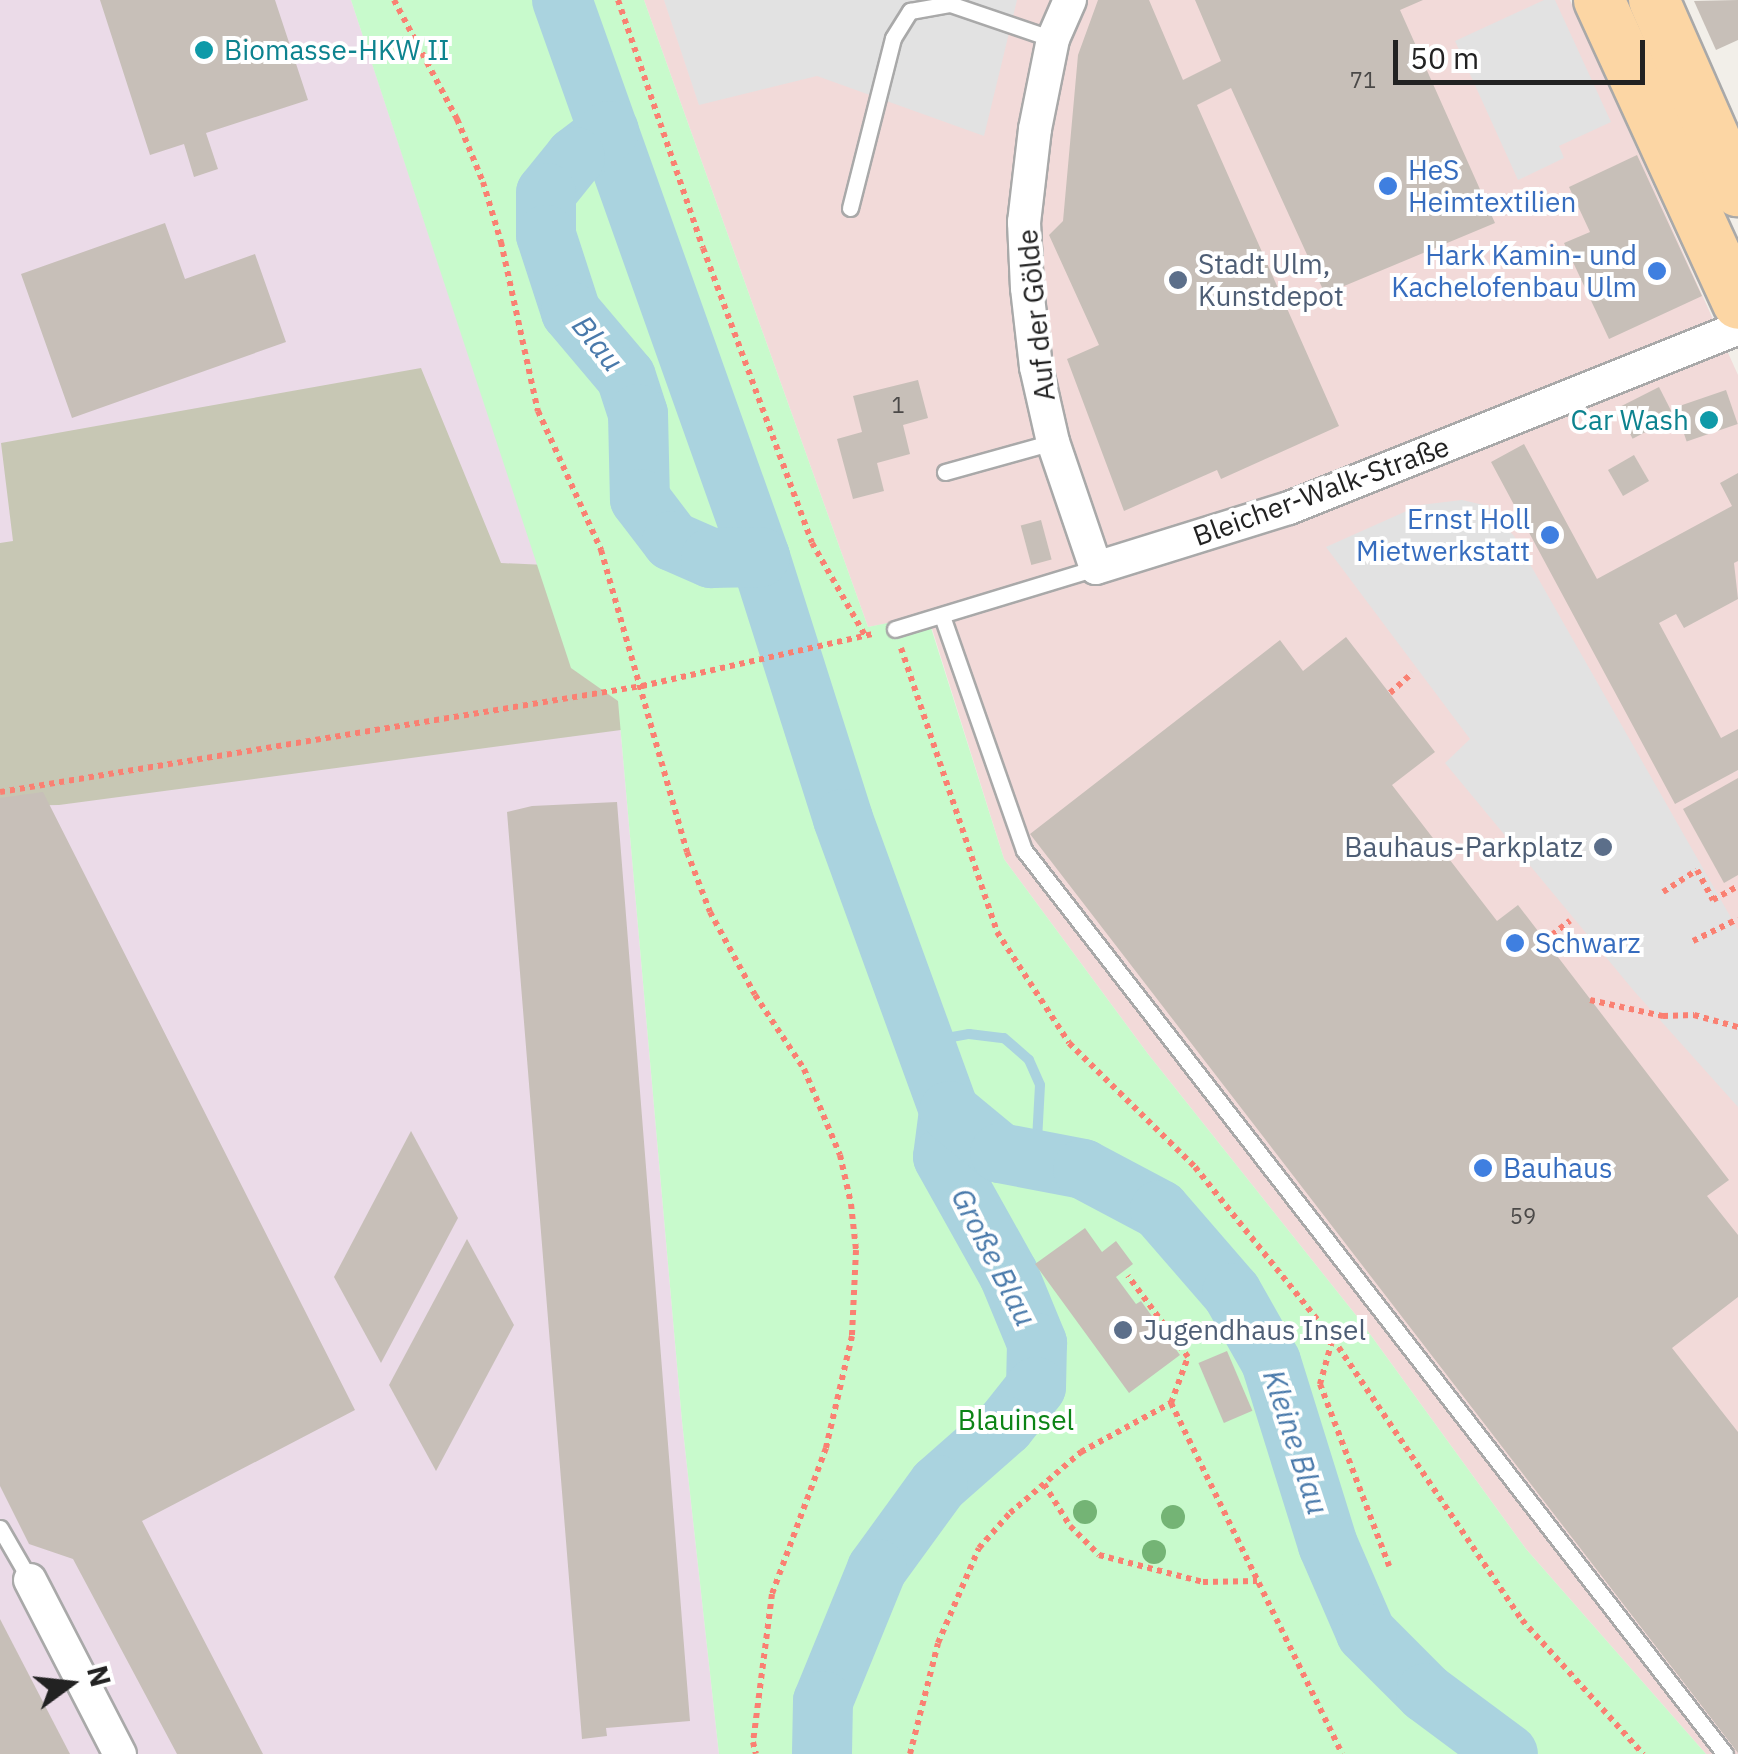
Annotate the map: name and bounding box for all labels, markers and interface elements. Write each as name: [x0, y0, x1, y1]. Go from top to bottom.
scale bar: [1398, 20, 1650, 82]
place label: Biomasse-HKW II: [224, 33, 450, 67]
text: 50 m: [1410, 38, 1479, 77]
marker: Biomasse-HKW II: [193, 39, 215, 61]
house number: 71: [1350, 67, 1376, 93]
place label: HeS Heimtextilien: [1408, 153, 1576, 219]
marker: HeS Heimtextilien: [1377, 175, 1399, 197]
street label: Auf der Gölde: [1010, 228, 1062, 402]
place label: Hark Kamin- und Kachelofenbau Ulm: [1391, 238, 1637, 304]
place label: Stadt Ulm, Kunstdepot: [1198, 247, 1344, 313]
marker: Hark Kamin- und Kachelofenbau Ulm: [1646, 260, 1668, 282]
marker: Stadt Ulm, Kunstdepot: [1167, 269, 1189, 291]
water label: Blau: [565, 308, 631, 378]
house number: 1: [891, 392, 905, 418]
place label: Car Wash: [1571, 403, 1689, 437]
marker: Car Wash: [1698, 409, 1720, 431]
street label: Bleicher-Walk-Straße: [1188, 429, 1454, 553]
place label: Ernst Holl Mietwerkstatt: [1356, 502, 1530, 568]
marker: Ernst Holl Mietwerkstatt: [1539, 524, 1561, 546]
place label: Bauhaus-Parkplatz: [1344, 830, 1583, 864]
marker: Bauhaus-Parkplatz: [1592, 836, 1614, 858]
place label: Schwarz: [1535, 926, 1641, 960]
marker: Schwarz: [1504, 932, 1526, 954]
place label: Bauhaus: [1503, 1151, 1613, 1185]
marker: Bauhaus: [1472, 1157, 1494, 1179]
water label: Große Blau: [944, 1182, 1044, 1332]
house number: 59: [1510, 1203, 1536, 1229]
place label: Jugendhaus Insel: [1143, 1313, 1366, 1347]
marker: Jugendhaus Insel: [1112, 1319, 1134, 1341]
water label: Kleine Blau: [1256, 1365, 1336, 1519]
park label: Blauinsel: [958, 1403, 1074, 1437]
north arrow: [20, 1634, 120, 1734]
text: N: [79, 1662, 120, 1691]

